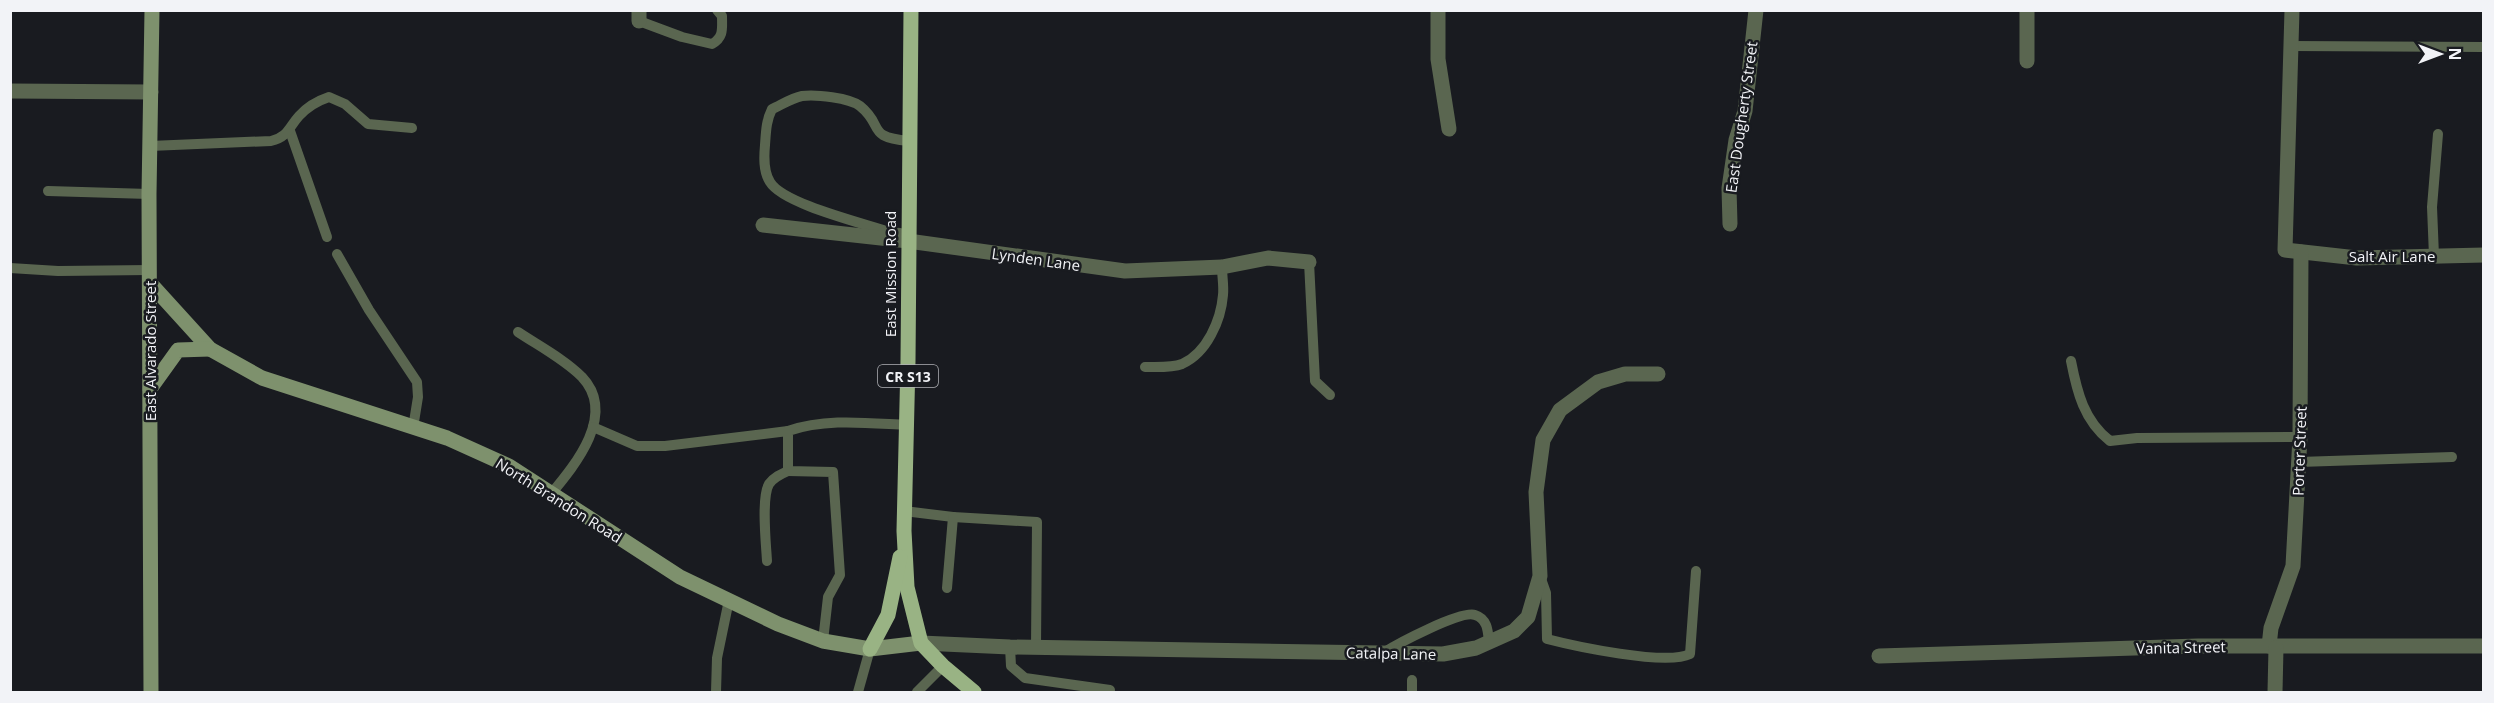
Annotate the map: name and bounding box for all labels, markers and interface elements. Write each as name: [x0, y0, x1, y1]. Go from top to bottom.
north arrow: [2410, 24, 2470, 84]
street label: East Dougherty Street: [1720, 40, 1762, 194]
text: N: [2444, 47, 2466, 61]
street label: East Mission Road: [880, 211, 900, 337]
street label: Lynden Lane: [991, 243, 1081, 275]
street label: Salt Air Lane: [2349, 246, 2435, 266]
street label: East Alvarado Street: [140, 281, 160, 421]
road number: CR S13: [878, 365, 938, 387]
street label: Porter Street: [2287, 406, 2311, 496]
street label: North Brandon Road: [492, 453, 626, 547]
street label: Vanita Street: [2136, 636, 2226, 658]
street label: Catalpa Lane: [1346, 642, 1436, 664]

